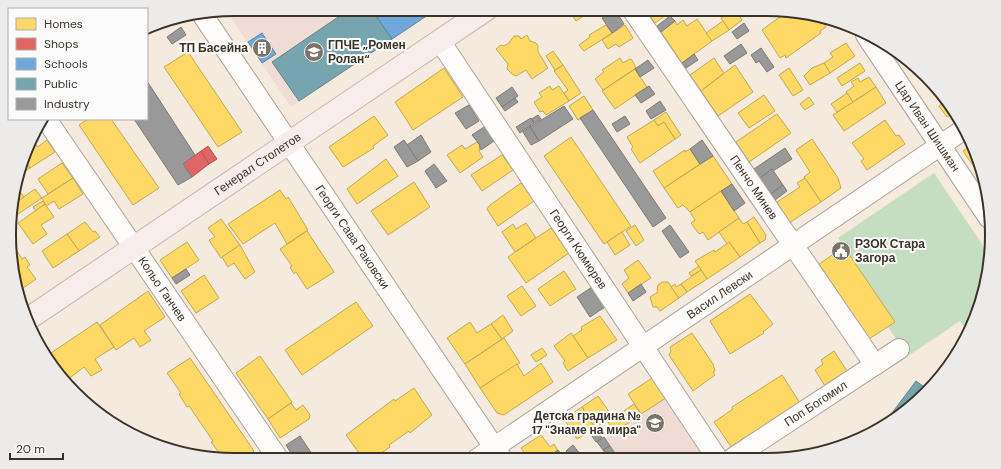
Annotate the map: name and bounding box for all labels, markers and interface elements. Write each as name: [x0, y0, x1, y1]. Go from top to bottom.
legend: [8, 8, 148, 120]
text: Homes: [44, 16, 83, 32]
text: Shops: [44, 36, 79, 52]
building icon: ТП Басейна: [251, 37, 273, 59]
place label: ГПЧЕ „Ромен Ролан“: [328, 37, 406, 67]
place label: ТП Басейна: [179, 40, 248, 56]
school or university icon: ГПЧЕ „Ромен Ролан“: [303, 41, 325, 63]
text: Schools: [44, 56, 88, 72]
text: Public: [44, 76, 78, 92]
street label: Цар Иван Шишман: [891, 78, 964, 175]
text: Industry: [44, 96, 90, 112]
street label: Генерал Столетов: [211, 129, 304, 199]
street label: Пенчо Минев: [726, 152, 781, 223]
street label: Георги Сава Раковски: [312, 182, 393, 292]
street label: Георги Кюмюрев: [546, 206, 611, 292]
place label: РЗОК Стара Загора: [855, 236, 925, 266]
public building icon: РЗОК Стара Загора: [830, 240, 852, 262]
street label: Кольо Ганчев: [134, 254, 190, 325]
street label: Васил Левски: [684, 267, 756, 323]
street label: Поп Богомил: [781, 377, 850, 430]
place label: Детска градина № 17 "Знаме на мира": [532, 408, 641, 438]
school or university icon: Детска градина № 17 "Знаме на мира": [644, 412, 666, 434]
scale bar: [10, 435, 63, 461]
text: 20 m: [16, 441, 45, 457]

